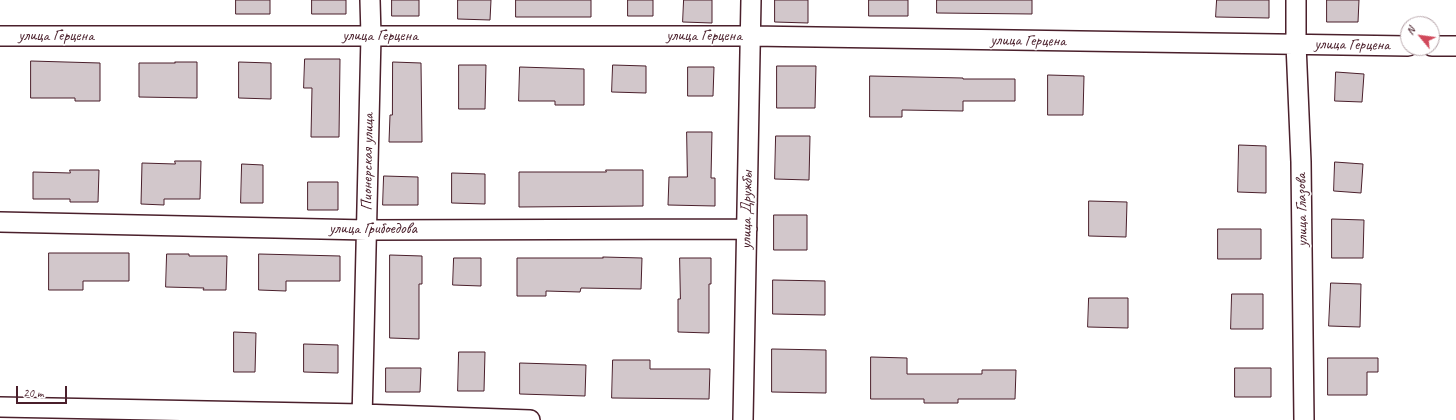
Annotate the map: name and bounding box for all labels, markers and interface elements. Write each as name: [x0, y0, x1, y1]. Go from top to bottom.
north arrow: [1400, 16, 1440, 56]
text: N: [1403, 24, 1418, 37]
street label: улица Герцена: [18, 26, 94, 46]
street label: улица Герцена: [342, 26, 418, 46]
street label: улица Герцена: [666, 26, 742, 46]
street label: улица Герцена: [990, 31, 1066, 51]
street label: улица Герцена: [1314, 35, 1390, 55]
street label: Пионерская улица: [358, 113, 378, 211]
street label: улица Дружбы: [737, 171, 757, 249]
street label: улица Глазова: [1292, 173, 1312, 247]
street label: улица Грибоедова: [329, 219, 417, 239]
scale bar: [18, 378, 69, 404]
text: 20 m: [23, 385, 43, 401]

